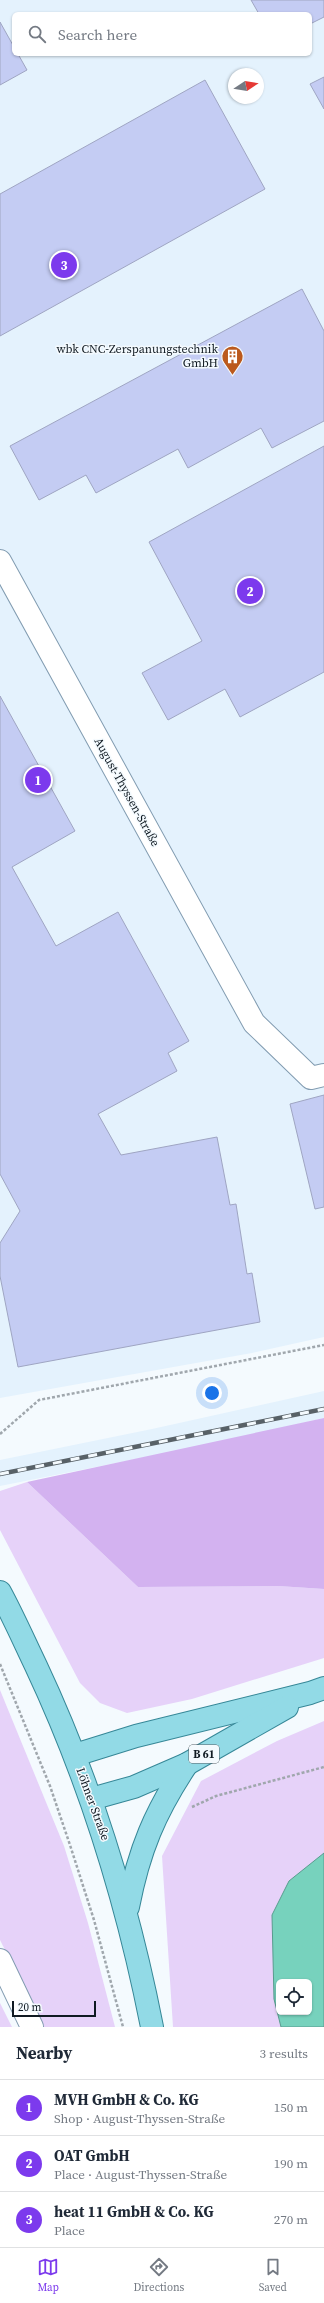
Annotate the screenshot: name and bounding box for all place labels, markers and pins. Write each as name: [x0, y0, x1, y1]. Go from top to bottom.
pin: 3: [51, 250, 77, 280]
place label: wbk CNC-Zerspanungstechnik GmbH: [56, 341, 218, 371]
building icon: wbk CNC-Zerspanungstechnik GmbH: [220, 343, 246, 376]
pin: 2: [237, 576, 263, 606]
pin: 1: [25, 765, 51, 795]

